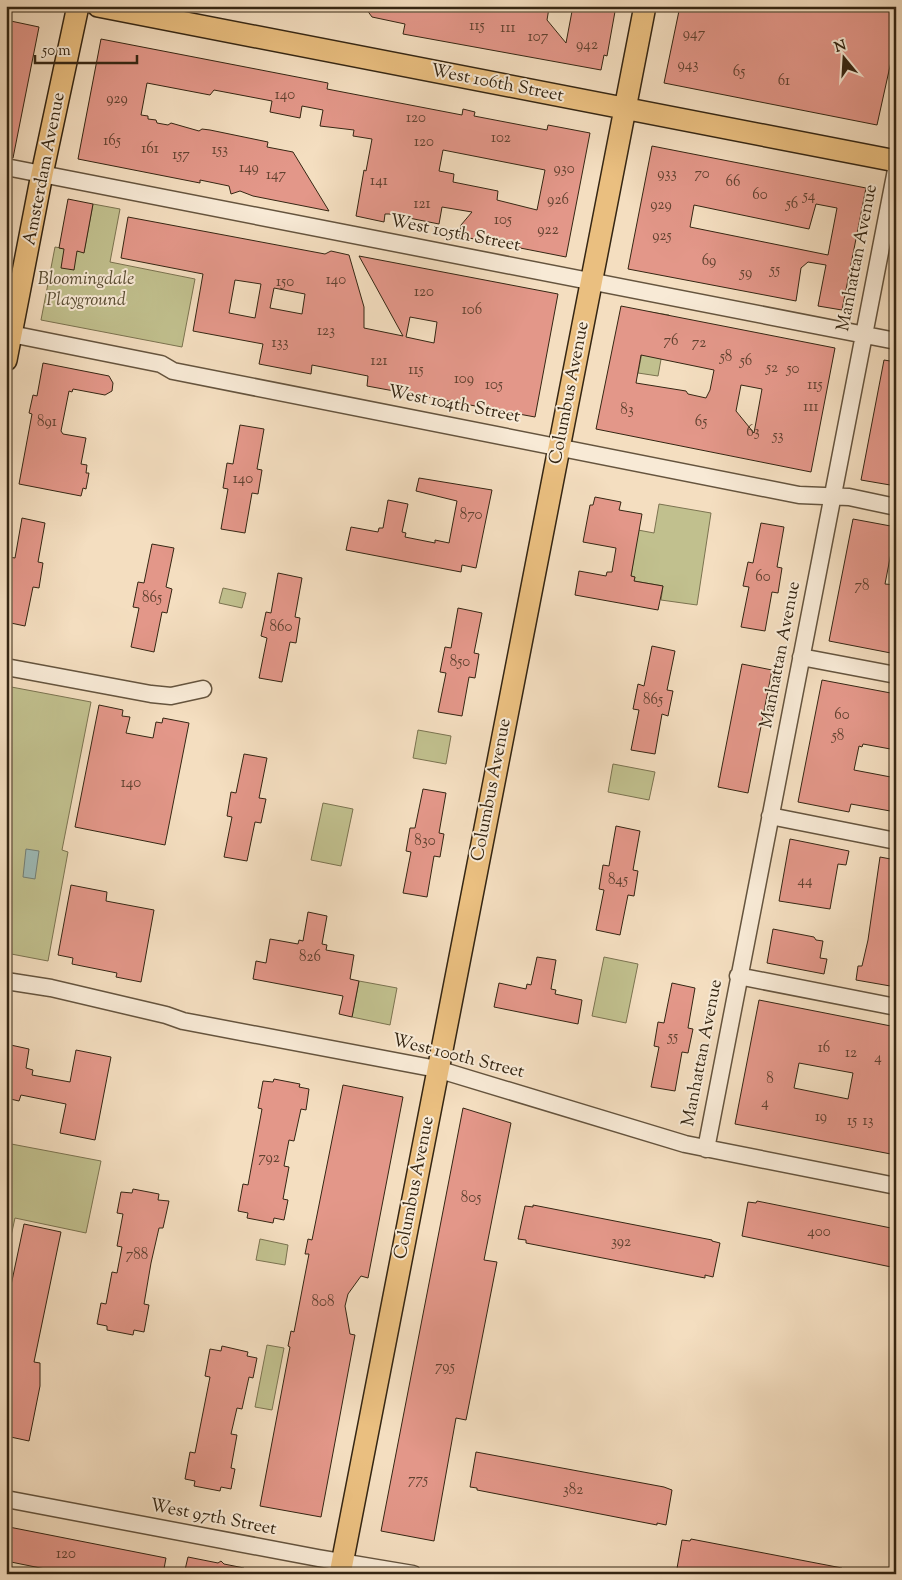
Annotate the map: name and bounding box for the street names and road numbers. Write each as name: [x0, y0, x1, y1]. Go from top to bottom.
street label: West 106th Street: [428, 58, 566, 110]
street label: Amsterdam Avenue: [17, 90, 73, 248]
street label: Manhattan Avenue: [831, 182, 885, 334]
street label: West 105th Street: [388, 209, 522, 259]
street label: Columbus Avenue: [543, 319, 597, 467]
street label: West 104th Street: [386, 379, 522, 431]
street label: Manhattan Avenue: [754, 579, 808, 731]
street label: Columbus Avenue: [465, 716, 519, 864]
street label: Manhattan Avenue: [676, 977, 730, 1129]
street label: West 100th Street: [389, 1028, 527, 1086]
street label: Columbus Avenue: [388, 1114, 442, 1262]
street label: West 97th Street: [147, 1493, 279, 1543]

